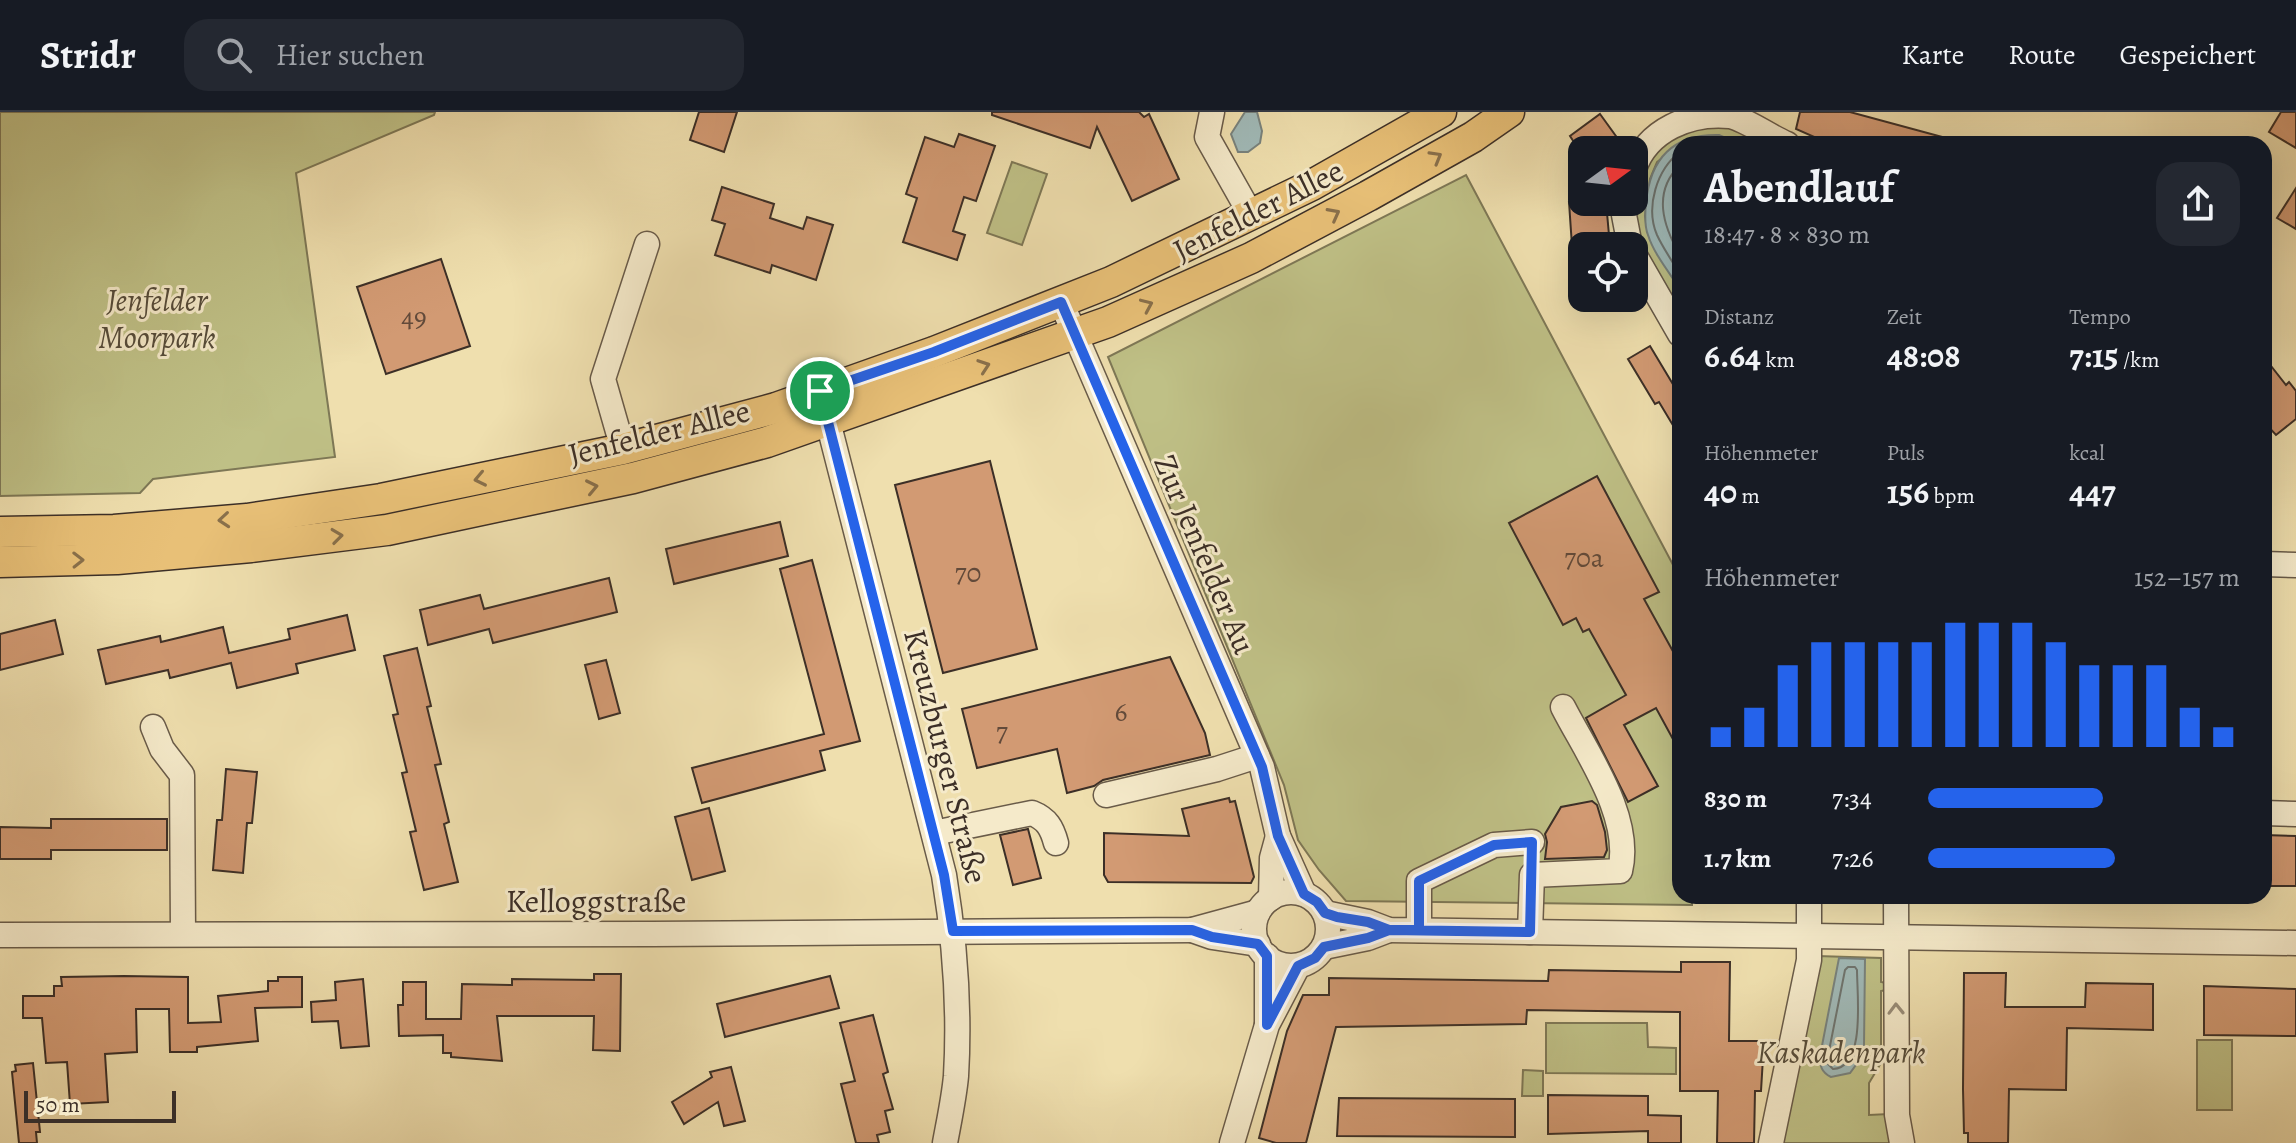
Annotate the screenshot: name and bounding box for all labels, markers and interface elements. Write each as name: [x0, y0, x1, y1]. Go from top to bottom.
search box: [184, 19, 744, 91]
text: Stridr: [40, 29, 136, 81]
icon: search: [212, 33, 256, 77]
text: Hier suchen: [276, 35, 424, 75]
text: Karte: [1901, 36, 1964, 74]
text: Route: [2008, 36, 2076, 74]
text: Gespeichert: [2120, 36, 2256, 74]
north arrow: [1568, 136, 1648, 216]
map controls: [1568, 136, 1648, 312]
street label: Jenfelder Allee: [1165, 148, 1351, 272]
one-way arrow: [1428, 152, 1442, 167]
text: Abendlauf: [1704, 157, 1894, 217]
button: share: [2156, 162, 2240, 246]
one-way arrow: [1325, 209, 1340, 224]
text: 18:47 · 8 × 830 m: [1704, 217, 1870, 252]
button: locate: [1568, 232, 1648, 312]
park label: Jenfelder Moorpark: [98, 278, 216, 359]
house number: 49: [401, 298, 427, 336]
one-way arrow: [1139, 298, 1153, 314]
text: Distanz: [1704, 302, 1774, 332]
text: Zeit: [1887, 302, 1922, 332]
text: Tempo: [2069, 302, 2131, 332]
text: 6.64: [1704, 332, 1761, 379]
text: 48:08: [1887, 332, 1960, 379]
text: 7:15: [2069, 332, 2119, 379]
text: km: [1761, 345, 1795, 375]
text: /km: [2119, 345, 2159, 375]
pin: [786, 357, 854, 425]
one-way arrow: [976, 359, 990, 376]
icon: arrive: [798, 369, 842, 413]
street label: Jenfelder Allee: [564, 388, 754, 476]
text: Höhenmeter: [1704, 438, 1818, 468]
text: Puls: [1887, 438, 1925, 468]
text: kcal: [2069, 438, 2105, 468]
street label: Zur Jenfelder Au: [1143, 448, 1267, 661]
text: 40: [1704, 468, 1737, 515]
text: 156: [1887, 468, 1929, 515]
text: 447: [2069, 468, 2116, 515]
one-way arrow: [474, 470, 488, 487]
one-way arrow: [585, 479, 598, 496]
text: m: [1737, 481, 1760, 511]
text: bpm: [1929, 481, 1975, 511]
one-way arrow: [217, 512, 230, 529]
one-way arrow: [330, 528, 344, 545]
house number: 70a: [1564, 539, 1604, 577]
one-way arrow: [72, 551, 85, 568]
house number: 70: [955, 554, 981, 592]
text: Höhenmeter: [1704, 560, 1839, 595]
text: 152–157 m: [2134, 560, 2240, 595]
street label: Kreuzburger Straße: [893, 624, 999, 888]
house number: 6: [1115, 693, 1128, 731]
house number: 7: [996, 713, 1008, 751]
text: 830 m: [1704, 781, 1767, 816]
text: 7:34: [1832, 781, 1872, 816]
text: 1.7 km: [1704, 841, 1771, 876]
text: 7:26: [1832, 841, 1873, 876]
street label: Kelloggstraße: [506, 879, 686, 923]
one-way arrow: [1887, 1002, 1905, 1015]
park label: Kaskadenpark: [1756, 1030, 1926, 1074]
scale bar: [24, 1087, 176, 1123]
text: 50 m: [36, 1090, 80, 1120]

